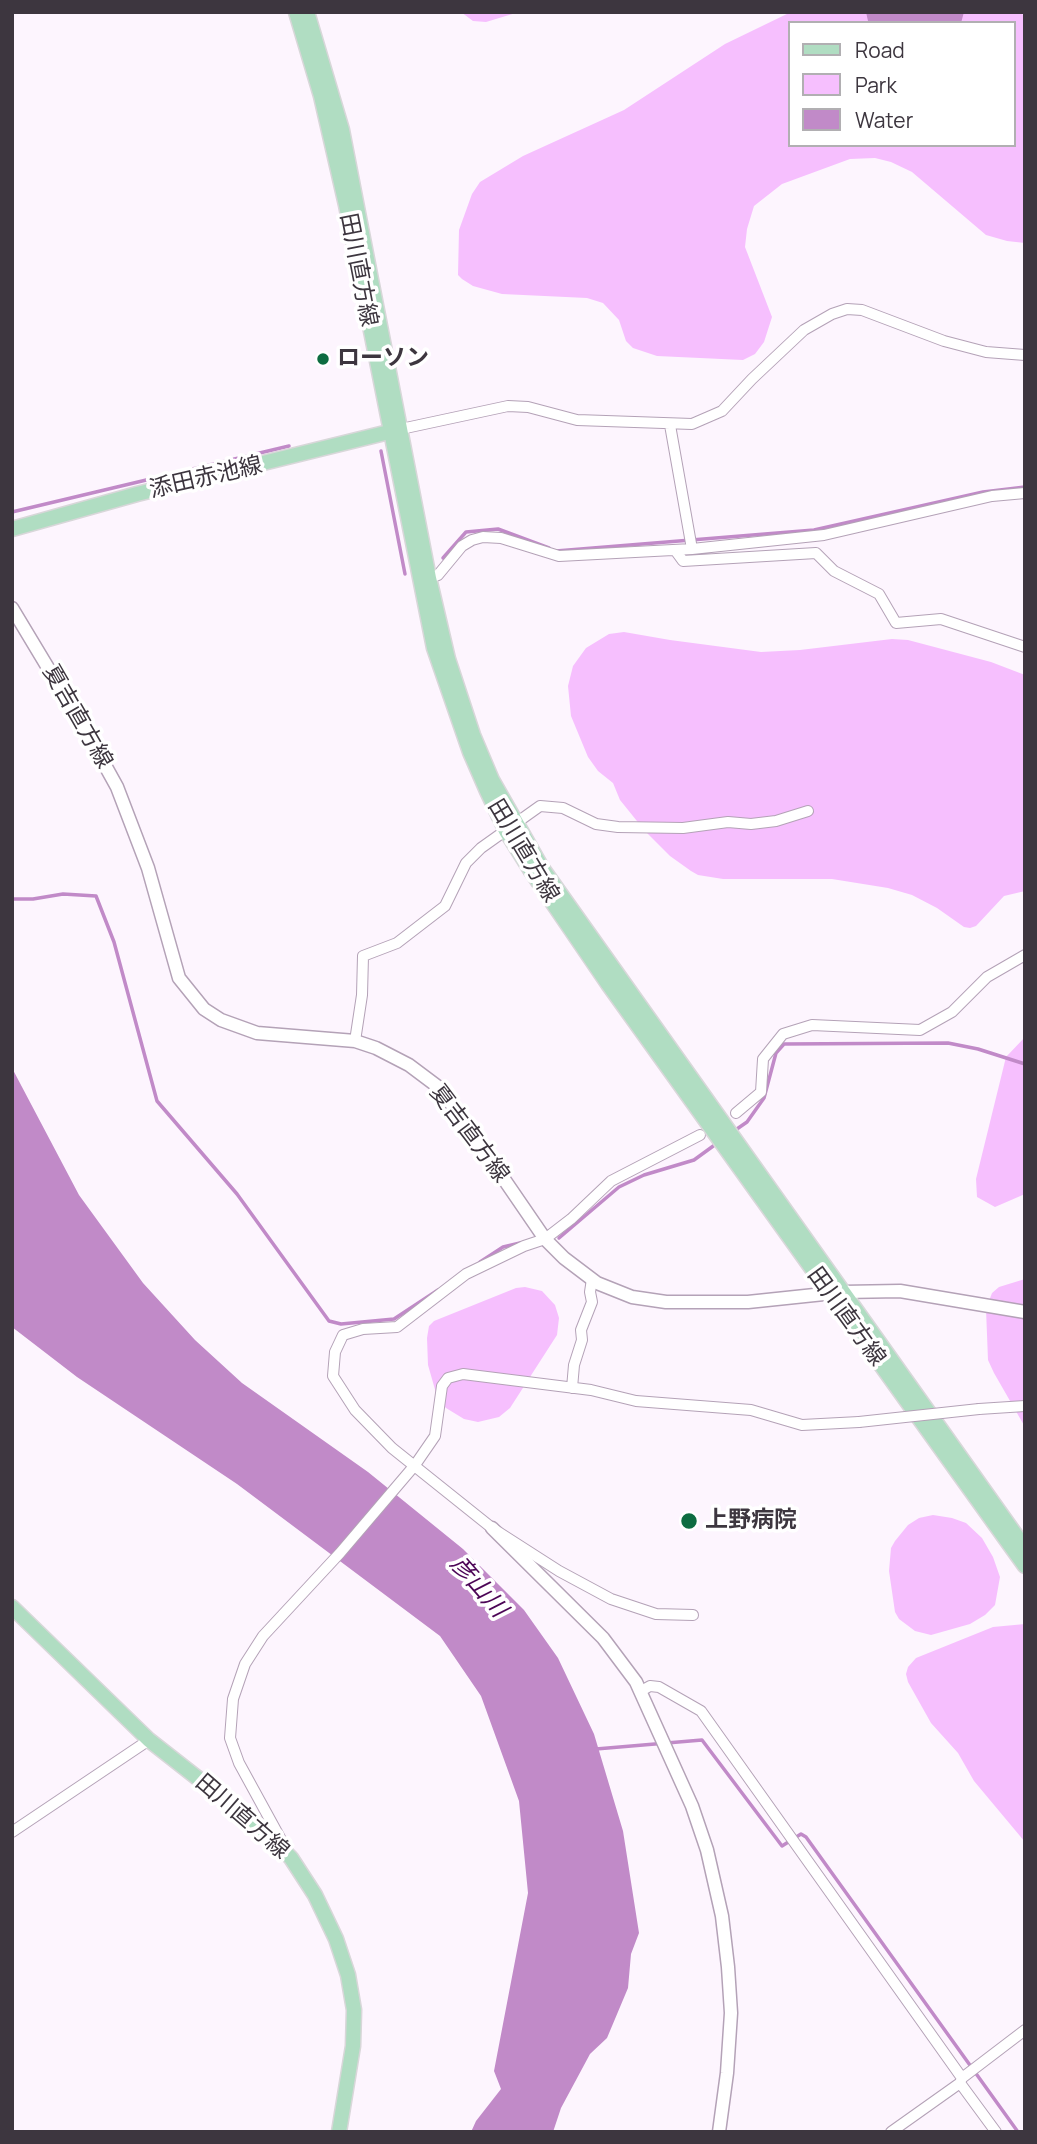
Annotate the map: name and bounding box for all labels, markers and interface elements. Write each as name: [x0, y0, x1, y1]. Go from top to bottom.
legend: [788, 21, 1016, 147]
text: Road: [855, 36, 905, 64]
text: Park: [855, 71, 897, 99]
text: Water: [855, 106, 913, 134]
street label: 田川直方線: [333, 211, 383, 329]
place label: ローソン: [337, 345, 429, 373]
marker: ローソン: [315, 351, 331, 367]
street label: 添田赤池線: [147, 452, 265, 504]
street label: 夏吉直方線: [36, 660, 118, 774]
street label: 田川直方線: [482, 795, 564, 907]
street label: 夏吉直方線: [423, 1080, 515, 1188]
street label: 田川直方線: [801, 1262, 891, 1372]
place label: 上野病院: [705, 1507, 797, 1535]
marker: 上野病院: [679, 1511, 699, 1531]
water label: 彦山川: [444, 1550, 512, 1624]
street label: 田川直方線: [190, 1769, 294, 1865]

